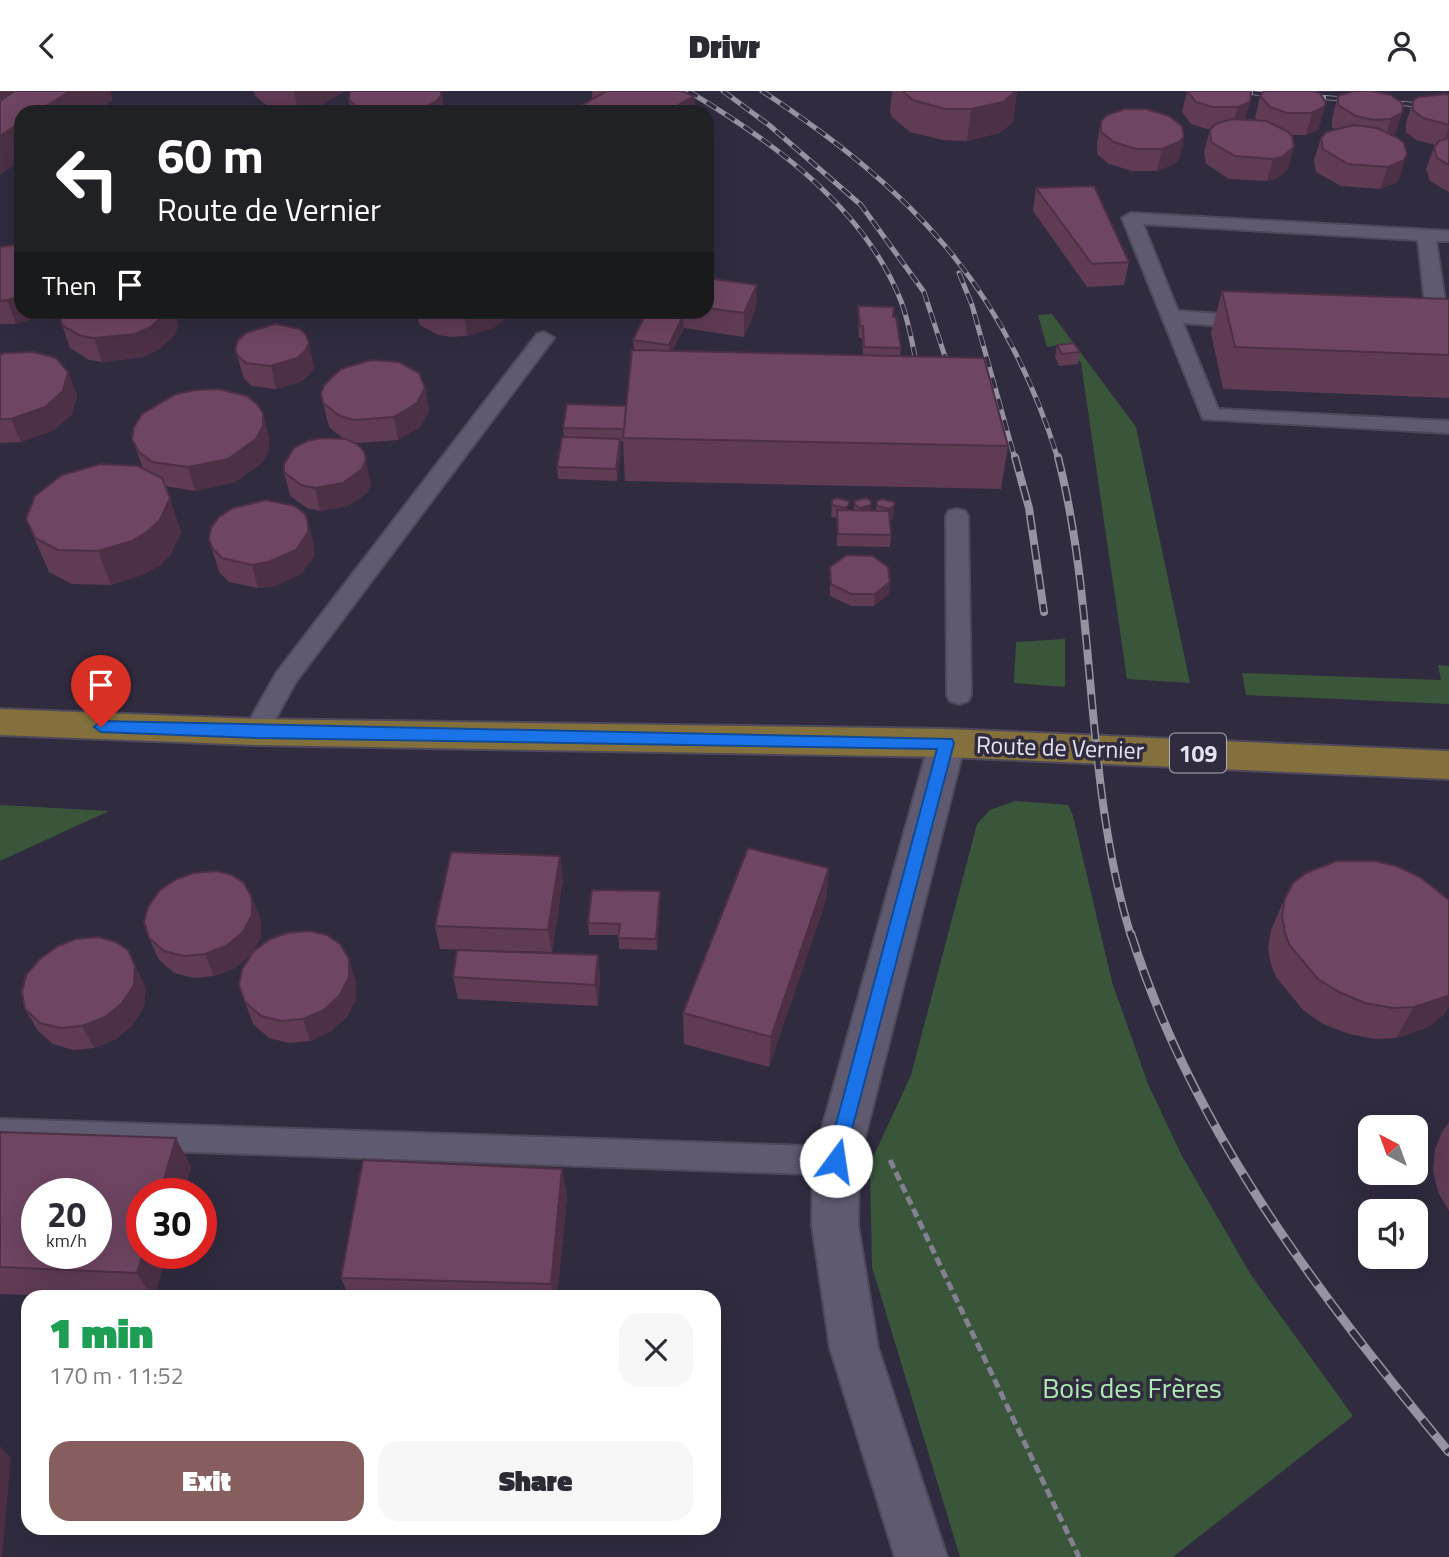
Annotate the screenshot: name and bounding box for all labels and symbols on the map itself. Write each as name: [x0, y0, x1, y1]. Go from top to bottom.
pin: [71, 655, 131, 727]
street label: Route de Vernier: [975, 726, 1145, 768]
road number: 109: [1170, 733, 1226, 773]
north arrow: [1358, 1115, 1428, 1185]
position arrow: [799, 1124, 873, 1198]
speed limit sign: 30: [126, 1178, 217, 1269]
park label: Bois des Frères: [1042, 1366, 1222, 1409]

